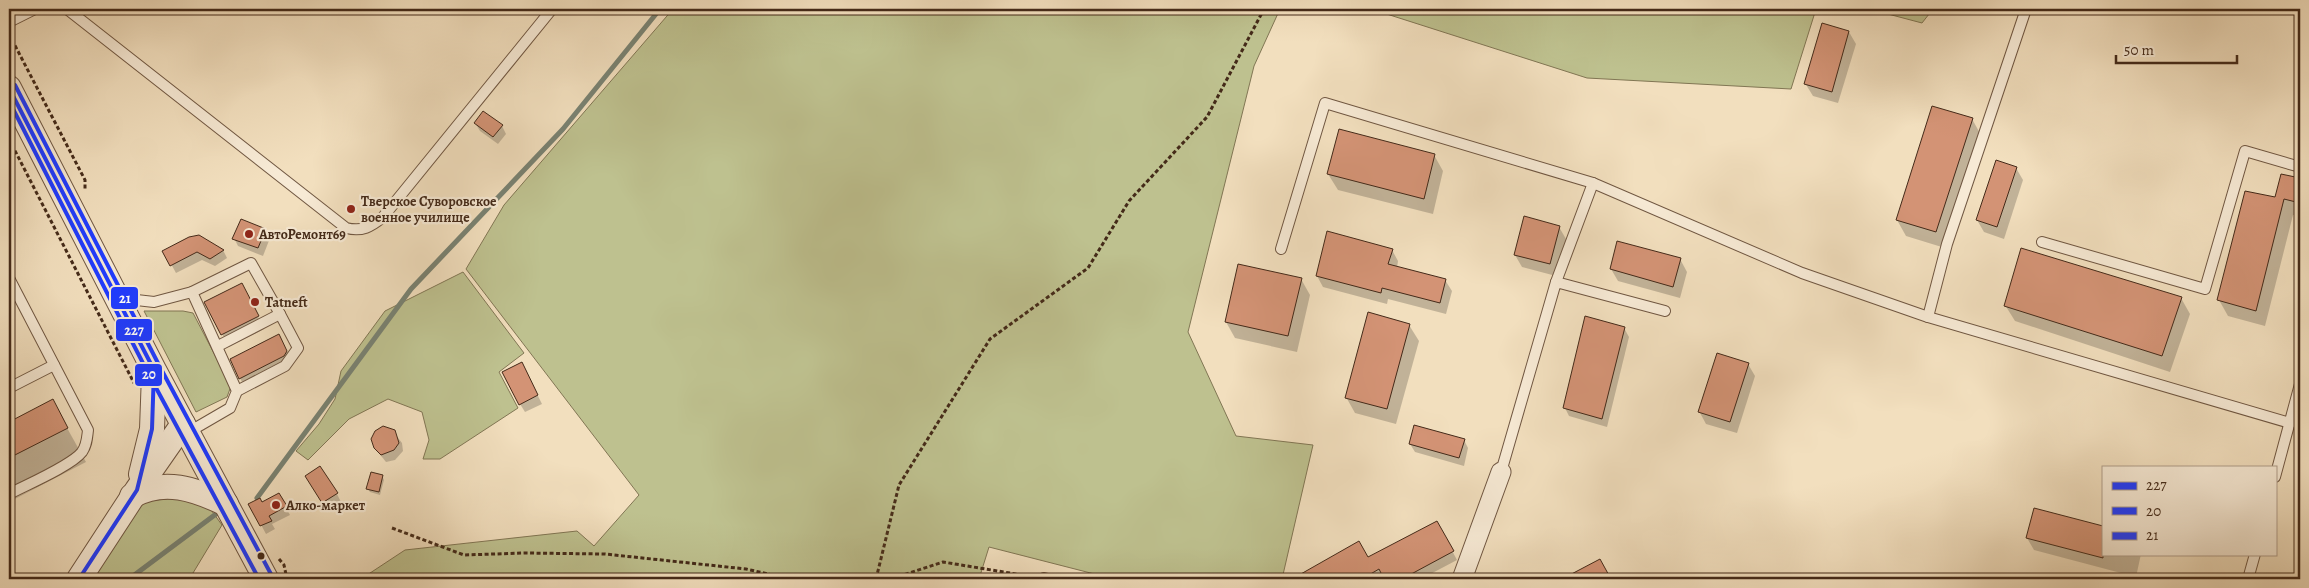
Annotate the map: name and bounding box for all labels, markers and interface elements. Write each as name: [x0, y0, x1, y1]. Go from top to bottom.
scale bar: [2116, 32, 2238, 64]
text: 50 m: [2124, 40, 2154, 60]
place label: Тверское Суворовское военное училище: [361, 192, 497, 227]
marker: Тверское Суворовское военное училище: [345, 203, 357, 215]
place label: АвтоРемонт69: [258, 225, 346, 244]
marker: АвтоРемонт69: [243, 228, 255, 240]
line badge: 21: [110, 286, 139, 310]
text: 21: [119, 289, 131, 308]
place label: Tatneft: [265, 293, 308, 312]
marker: Tatneft: [249, 296, 261, 308]
line badge: 227: [115, 318, 153, 342]
text: 227: [124, 321, 144, 340]
line badge: 20: [134, 363, 163, 387]
text: 20: [142, 365, 156, 384]
legend: [2102, 466, 2276, 556]
text: 227: [2146, 475, 2167, 495]
place label: Алко-маркет: [285, 496, 366, 515]
marker: Алко-маркет: [270, 499, 282, 511]
text: 20: [2146, 501, 2161, 521]
text: 21: [2146, 525, 2158, 545]
unlabelled marker: [256, 551, 266, 561]

